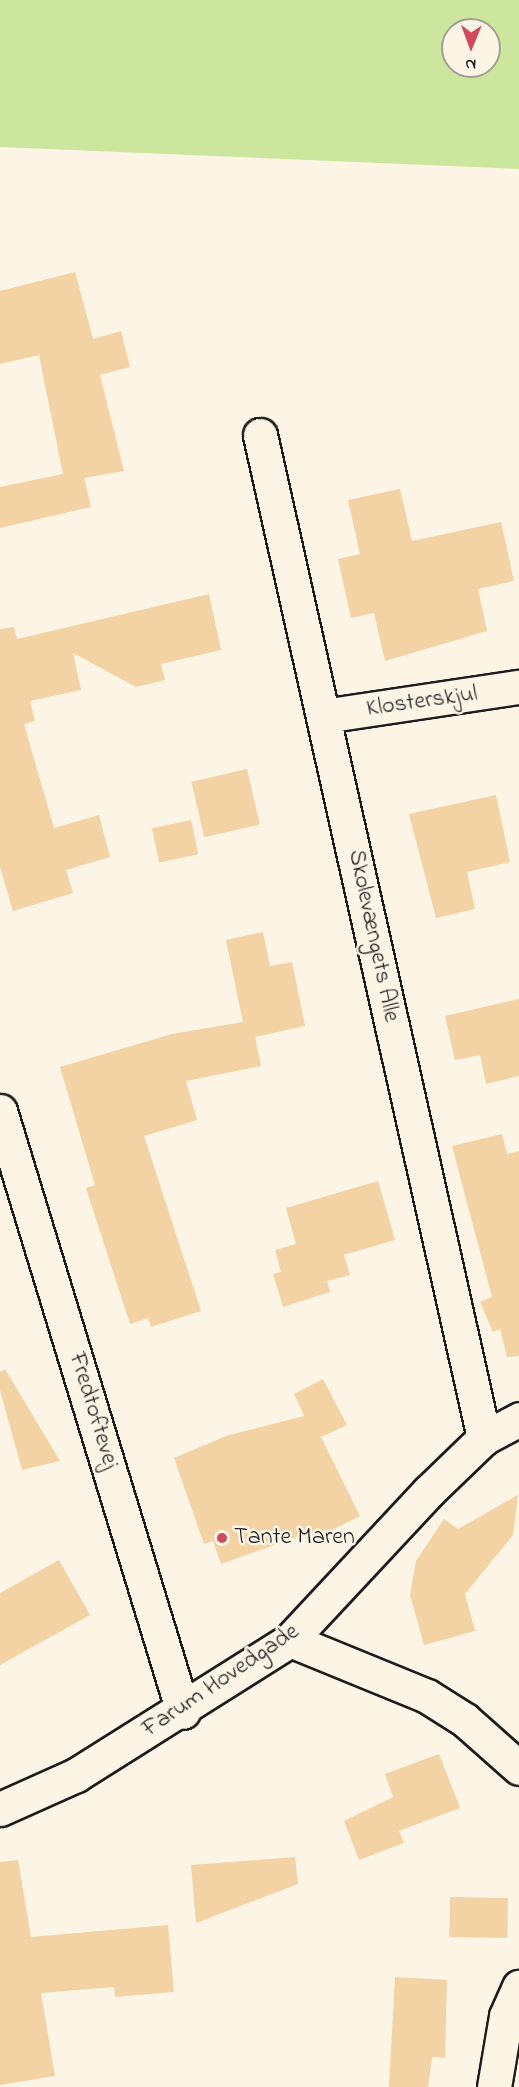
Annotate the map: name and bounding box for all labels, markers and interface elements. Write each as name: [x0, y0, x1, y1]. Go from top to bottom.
north arrow: [441, 18, 501, 78]
text: N: [465, 52, 476, 76]
street label: Klosterskjul: [365, 680, 479, 724]
street label: Skolevængets Alle: [341, 847, 405, 1025]
street label: Fredtoftevej: [62, 1349, 124, 1473]
place label: Tante Maren: [234, 1524, 355, 1552]
marker: Tante Maren: [215, 1531, 229, 1545]
street label: Farum Hovedgade: [137, 1618, 305, 1744]

